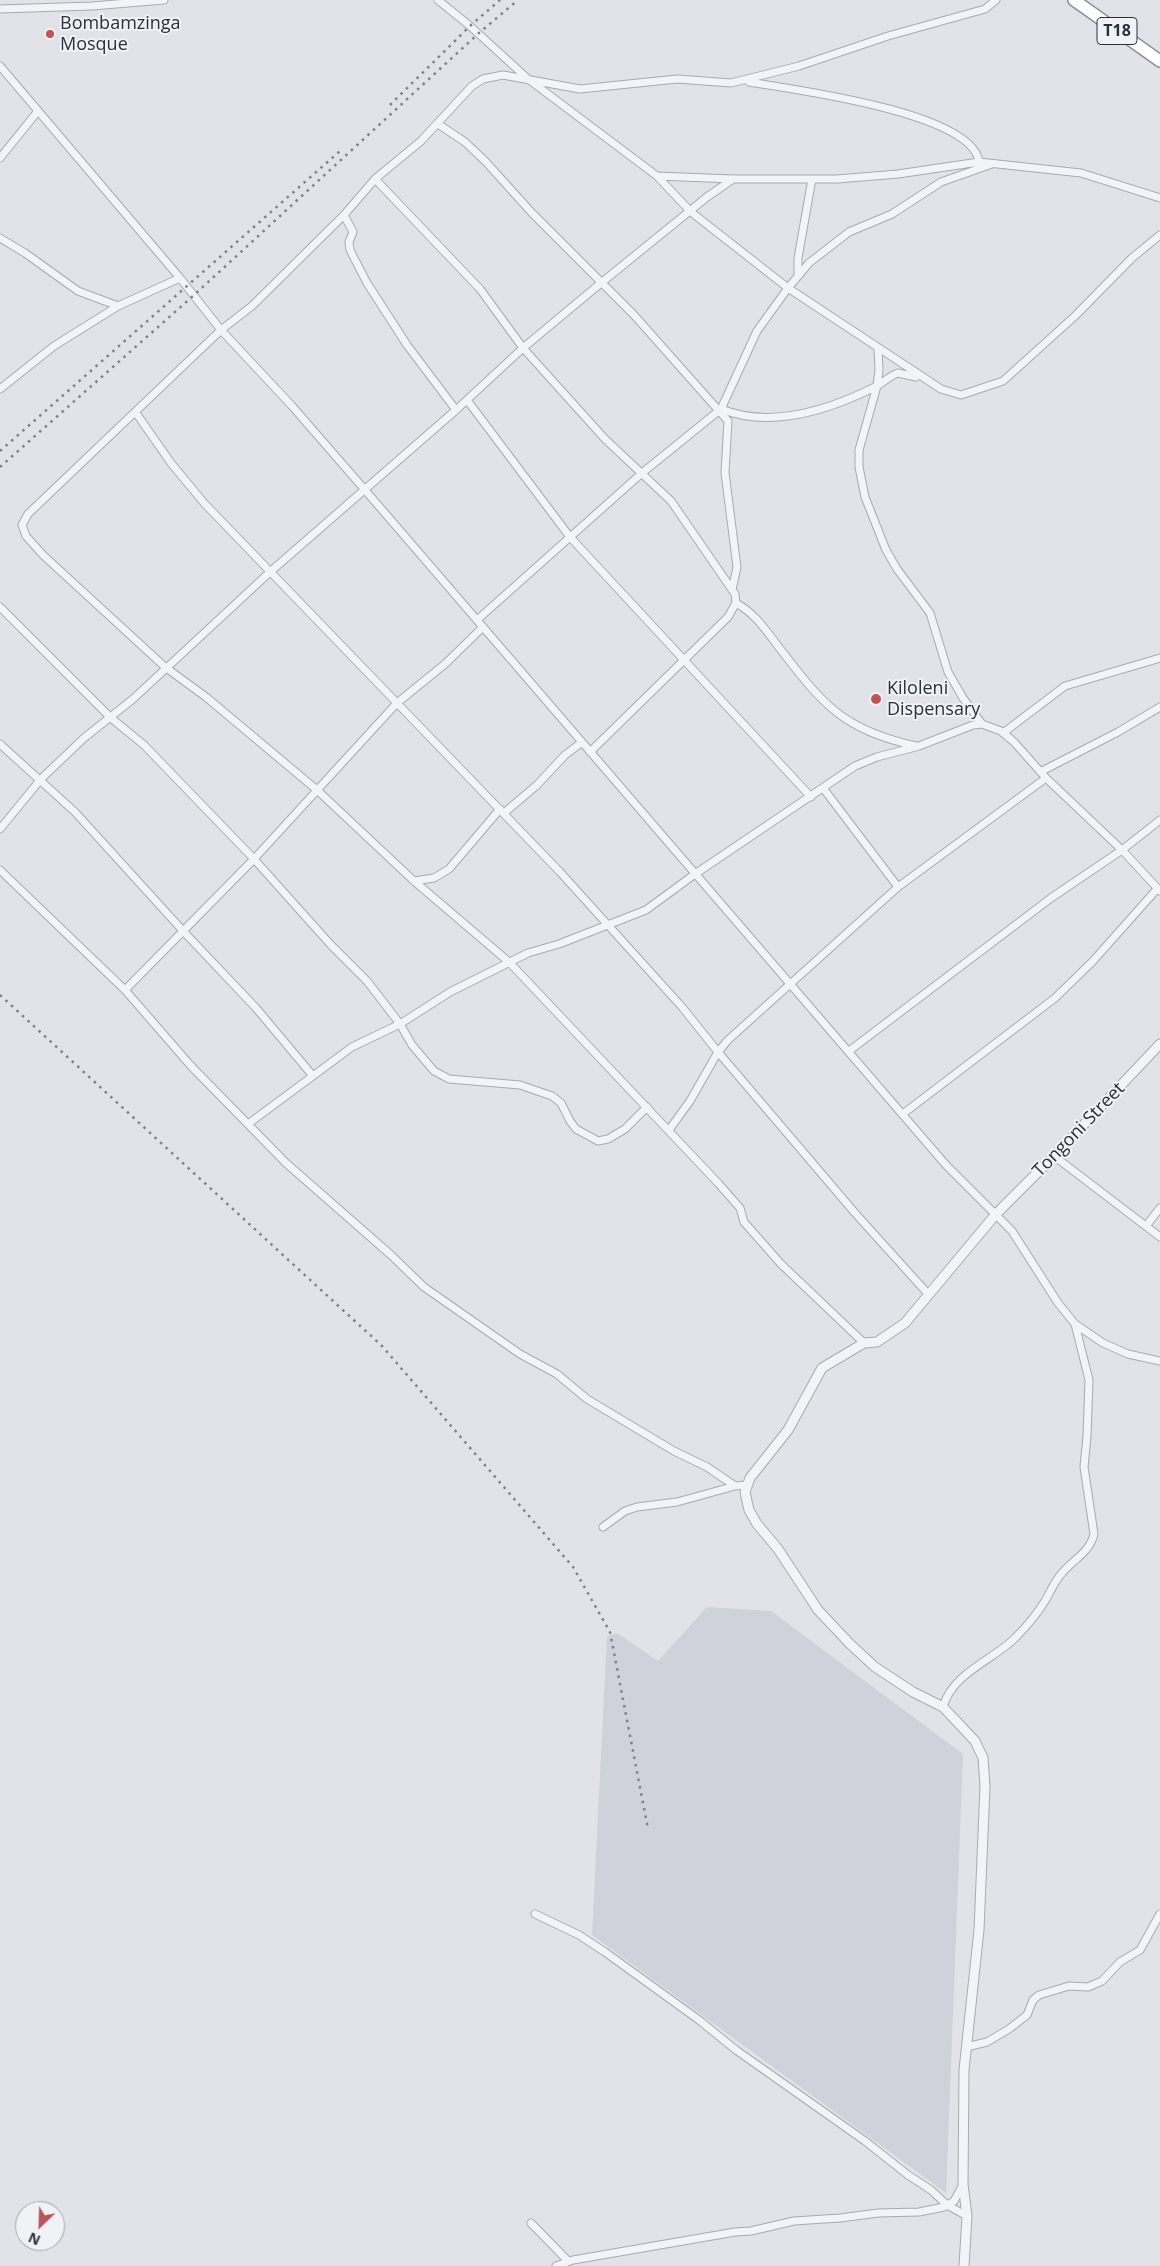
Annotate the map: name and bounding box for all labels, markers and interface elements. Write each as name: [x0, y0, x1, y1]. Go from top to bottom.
place label: Bombamzinga Mosque: [60, 13, 181, 56]
road number: T18: [1097, 18, 1137, 44]
marker: Bombamzinga Mosque: [44, 28, 56, 40]
place label: Kiloleni Dispensary: [887, 678, 980, 721]
marker: Kiloleni Dispensary: [869, 692, 883, 706]
street label: Tongoni Street: [1029, 1078, 1129, 1182]
north arrow: [15, 2201, 65, 2251]
text: N: [25, 2228, 43, 2250]

